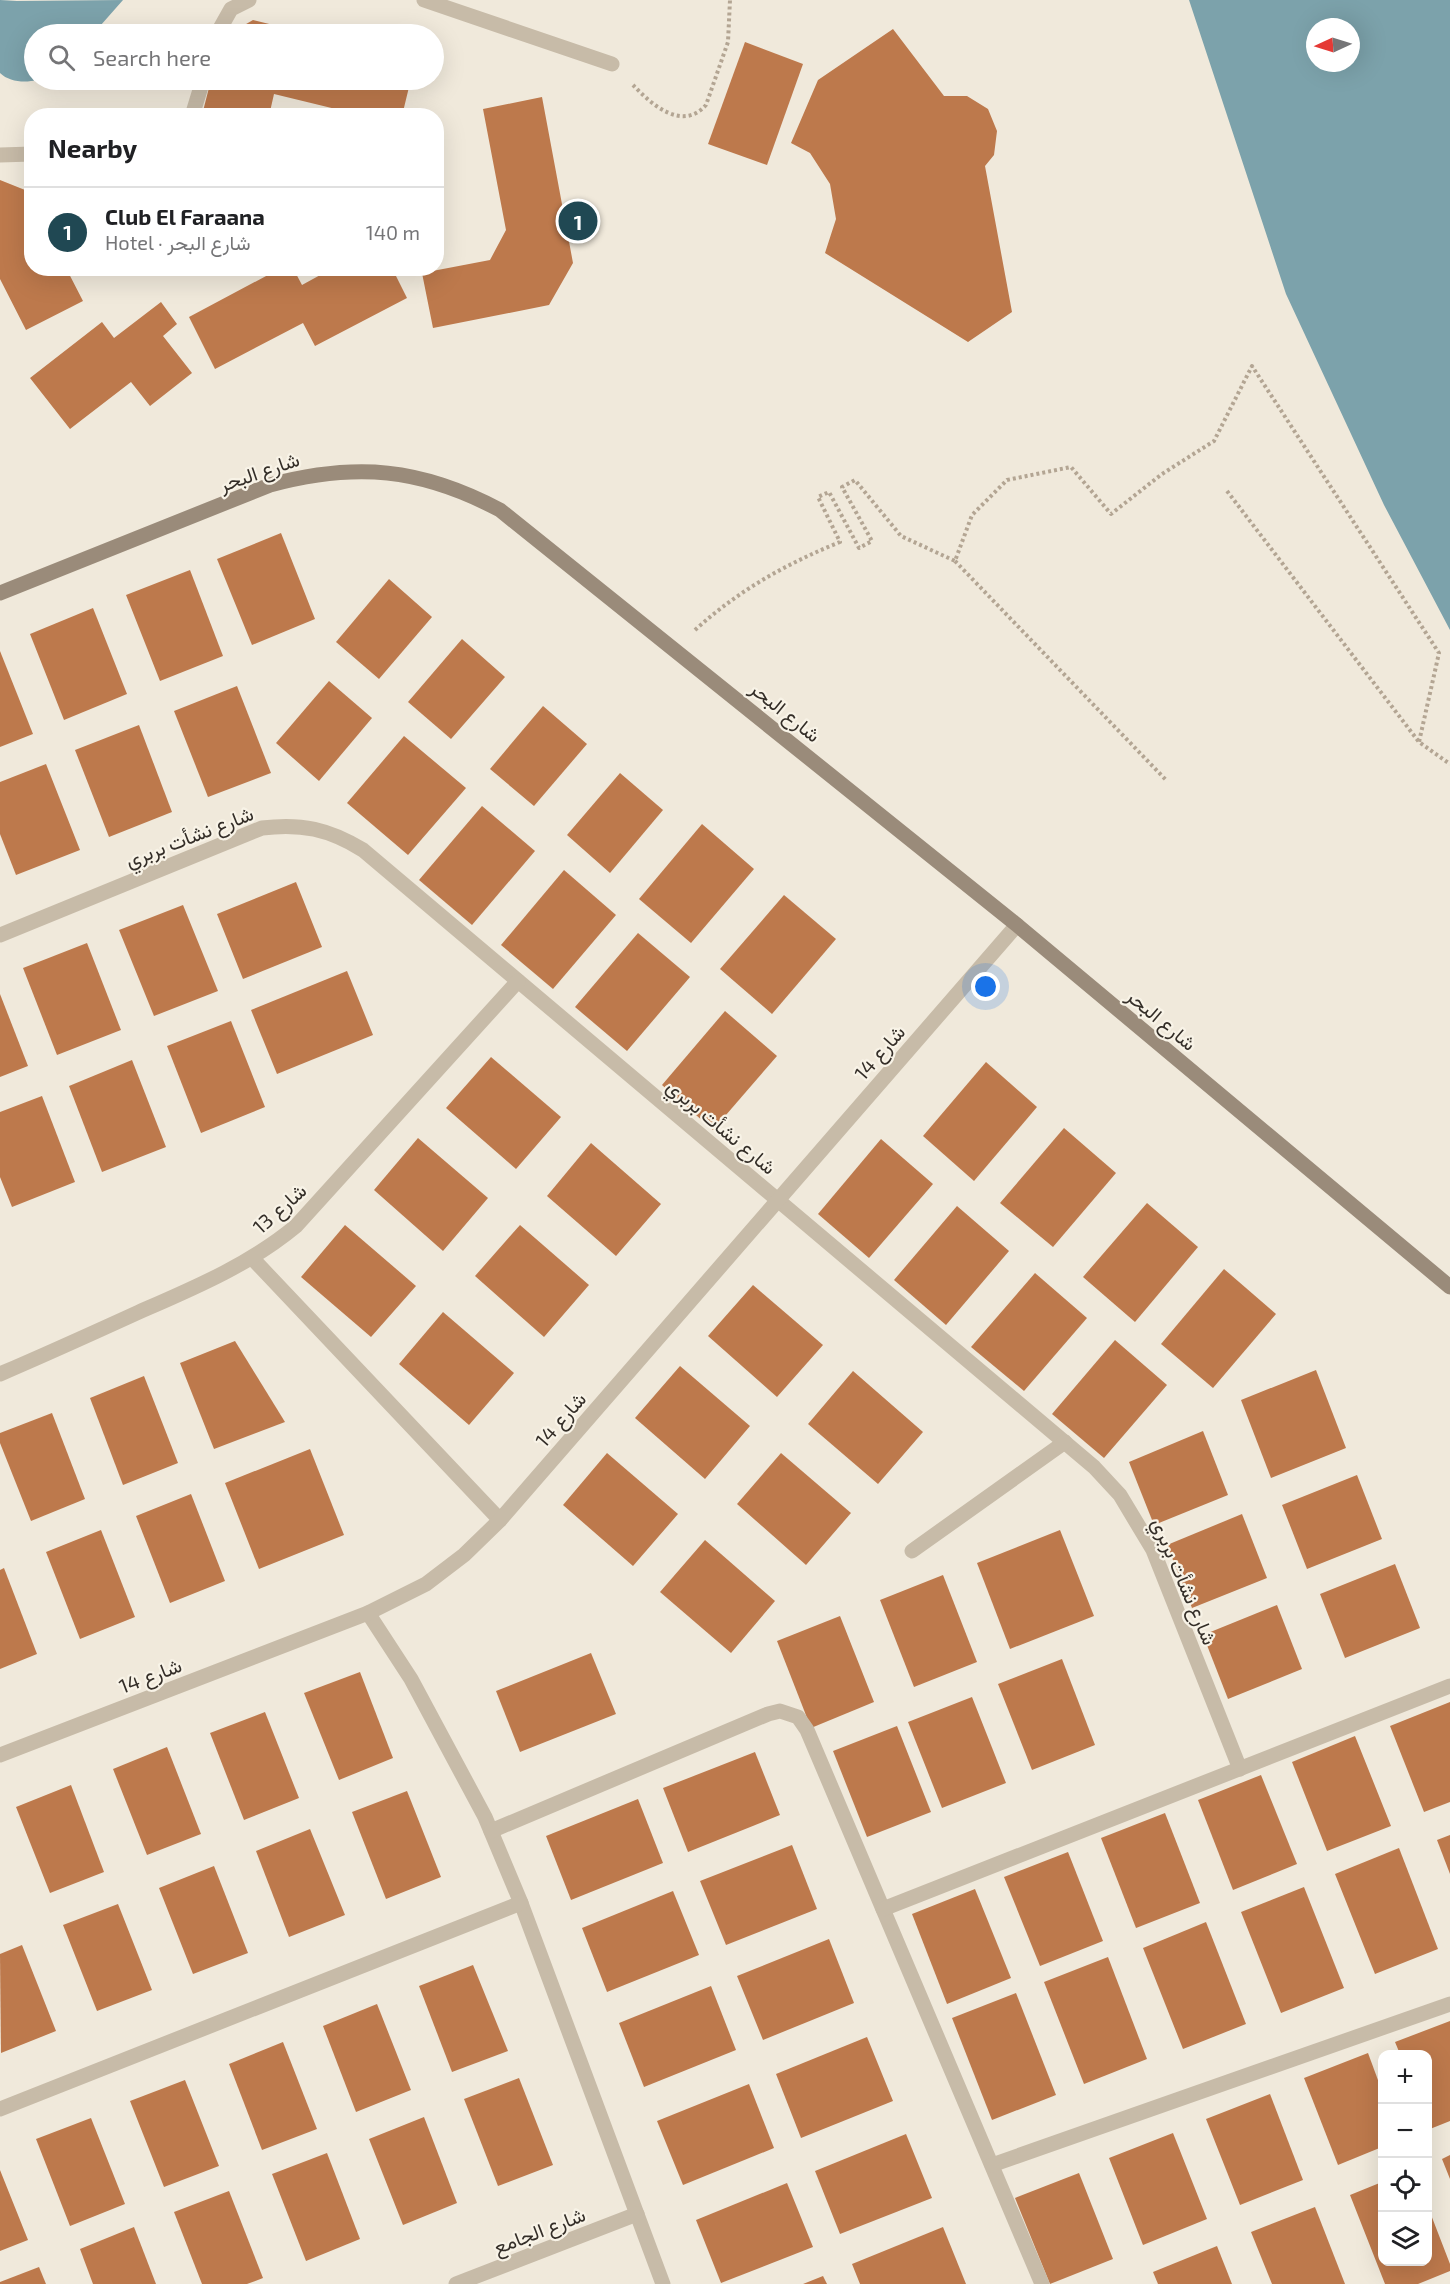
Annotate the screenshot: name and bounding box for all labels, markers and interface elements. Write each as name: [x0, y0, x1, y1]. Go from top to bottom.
north arrow: [1306, 18, 1360, 72]
search box: [24, 24, 444, 90]
icon: search: [45, 41, 78, 74]
text: Search here: [93, 44, 211, 70]
text: Nearby: [48, 132, 137, 163]
pin: 1: [558, 198, 598, 244]
text: Club El Faraana: [105, 203, 265, 229]
text: 1: [63, 220, 72, 244]
text: 140 m: [366, 220, 420, 244]
text: Hotel · شارع البحر: [105, 230, 251, 254]
street label: شارع البحر: [215, 446, 303, 499]
street label: شارع البحر: [743, 675, 826, 749]
street label: شارع نشأت بربري: [122, 801, 259, 877]
your location: [971, 972, 1000, 1001]
street label: شارع البحر: [1120, 982, 1202, 1057]
street label: شارع 14: [849, 1020, 912, 1086]
street label: شارع نشأت بربري: [659, 1073, 782, 1183]
street label: شارع 13: [247, 1178, 313, 1240]
street label: شارع 14: [530, 1387, 593, 1453]
street label: شارع نشأت بربري: [1142, 1514, 1222, 1650]
street label: شارع 14: [115, 1652, 186, 1701]
map controls: [1378, 2050, 1432, 2266]
button: +: [1378, 2050, 1432, 2104]
button: −: [1378, 2104, 1432, 2158]
button: locate: [1378, 2158, 1432, 2212]
street label: شارع الجامع: [490, 2201, 589, 2261]
button: layers: [1378, 2212, 1432, 2266]

